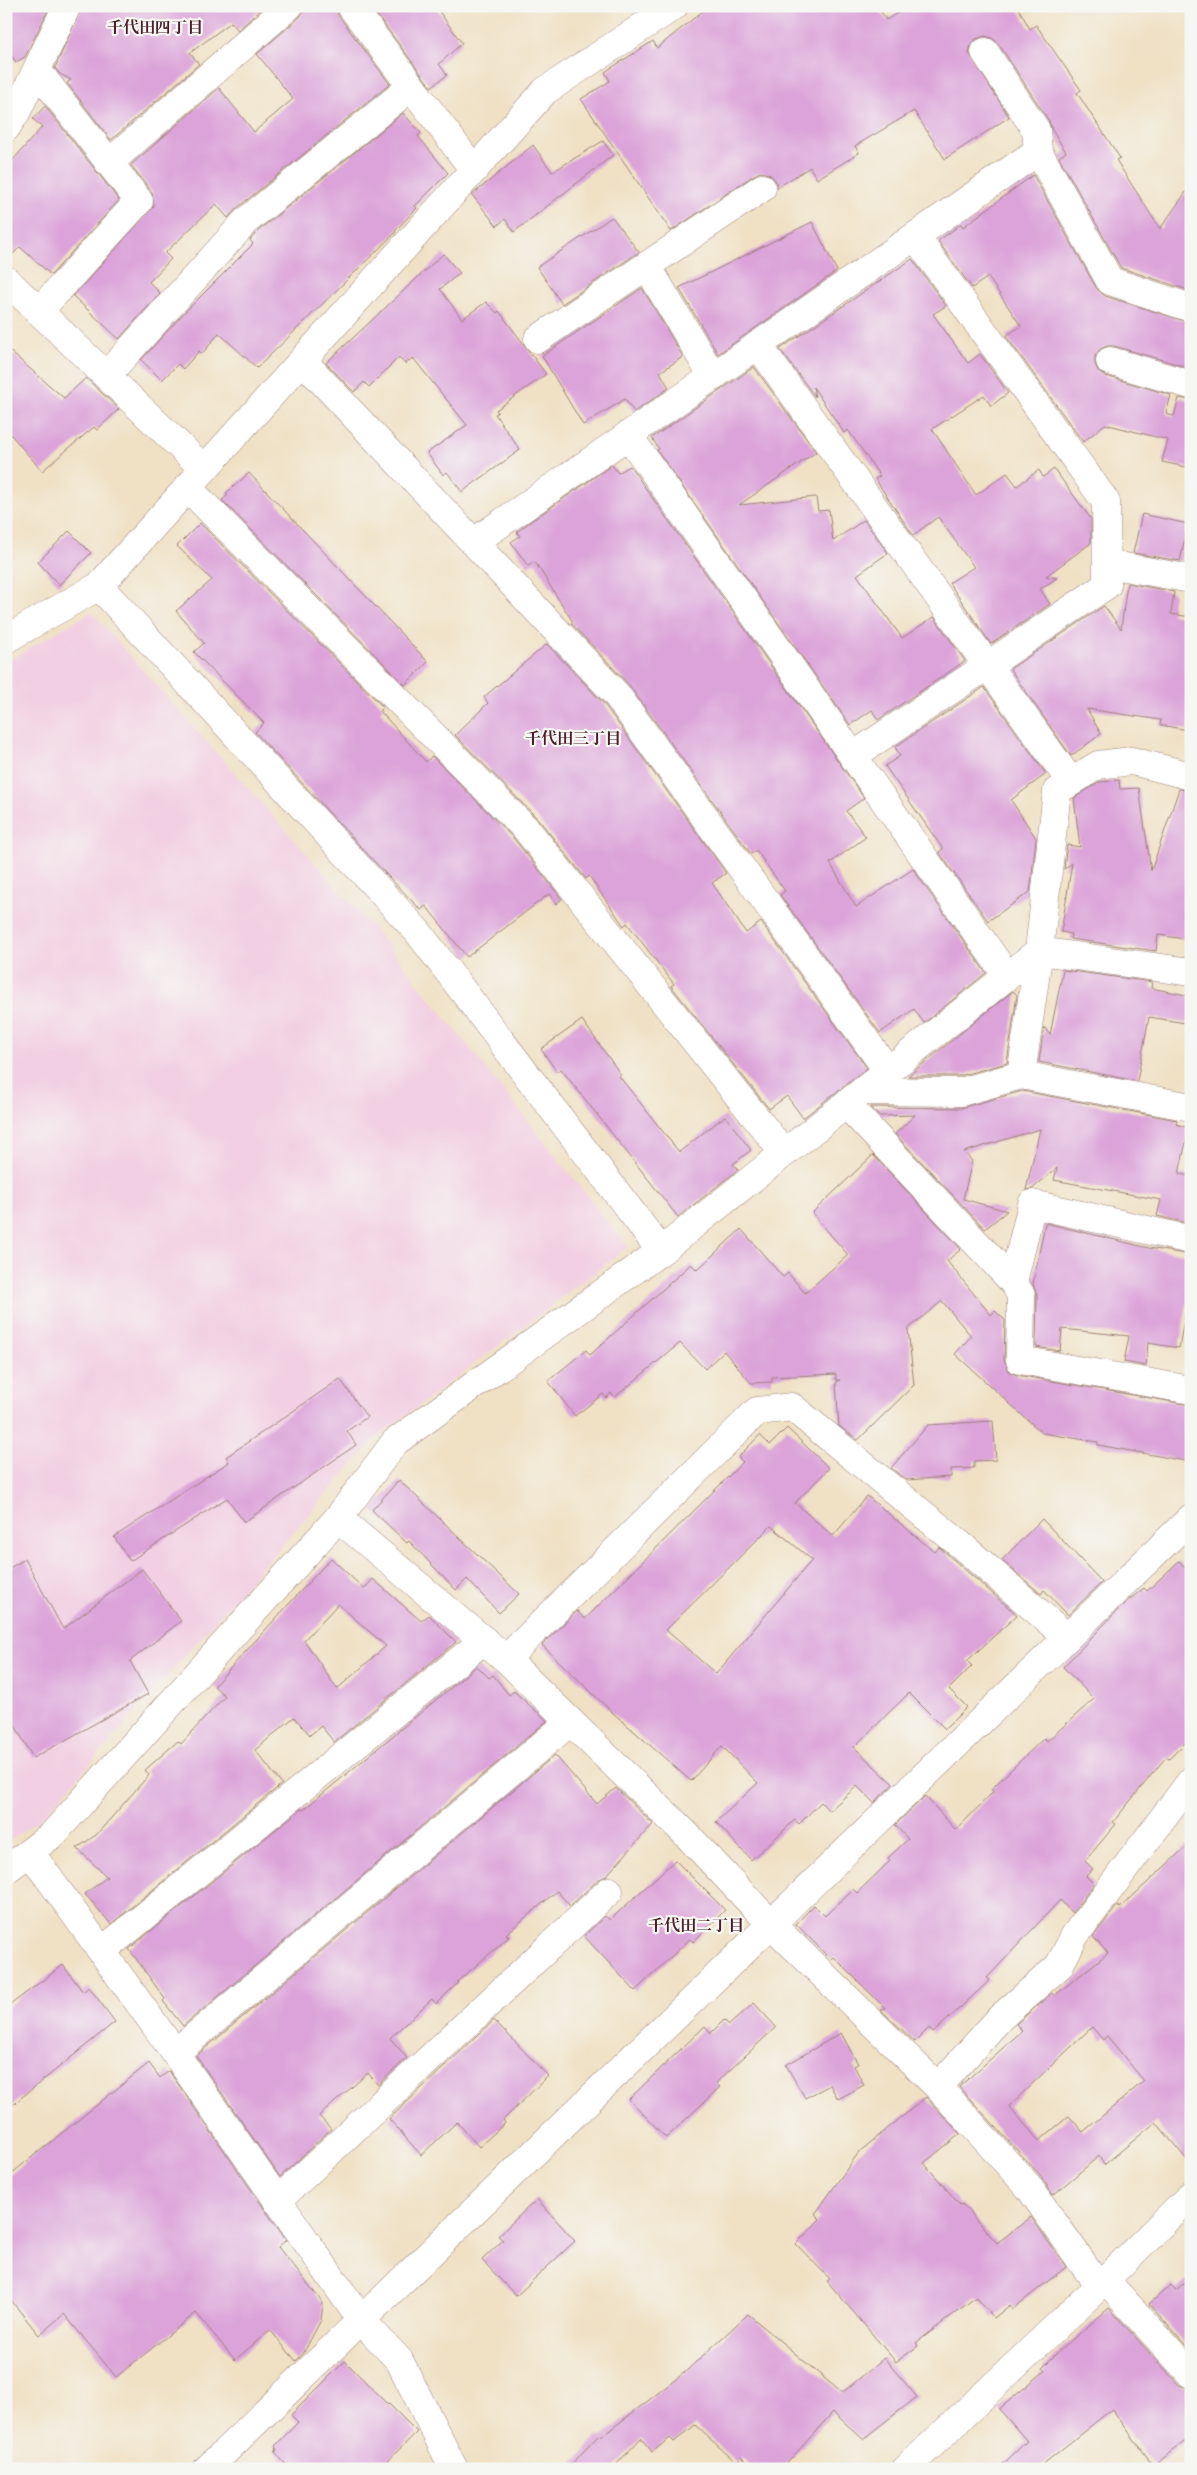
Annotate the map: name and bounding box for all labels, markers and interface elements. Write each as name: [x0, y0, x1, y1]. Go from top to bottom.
district label: 千代田四丁目: [107, 17, 203, 37]
district label: 千代田三丁目: [525, 728, 621, 748]
district label: 千代田二丁目: [648, 1915, 744, 1935]

